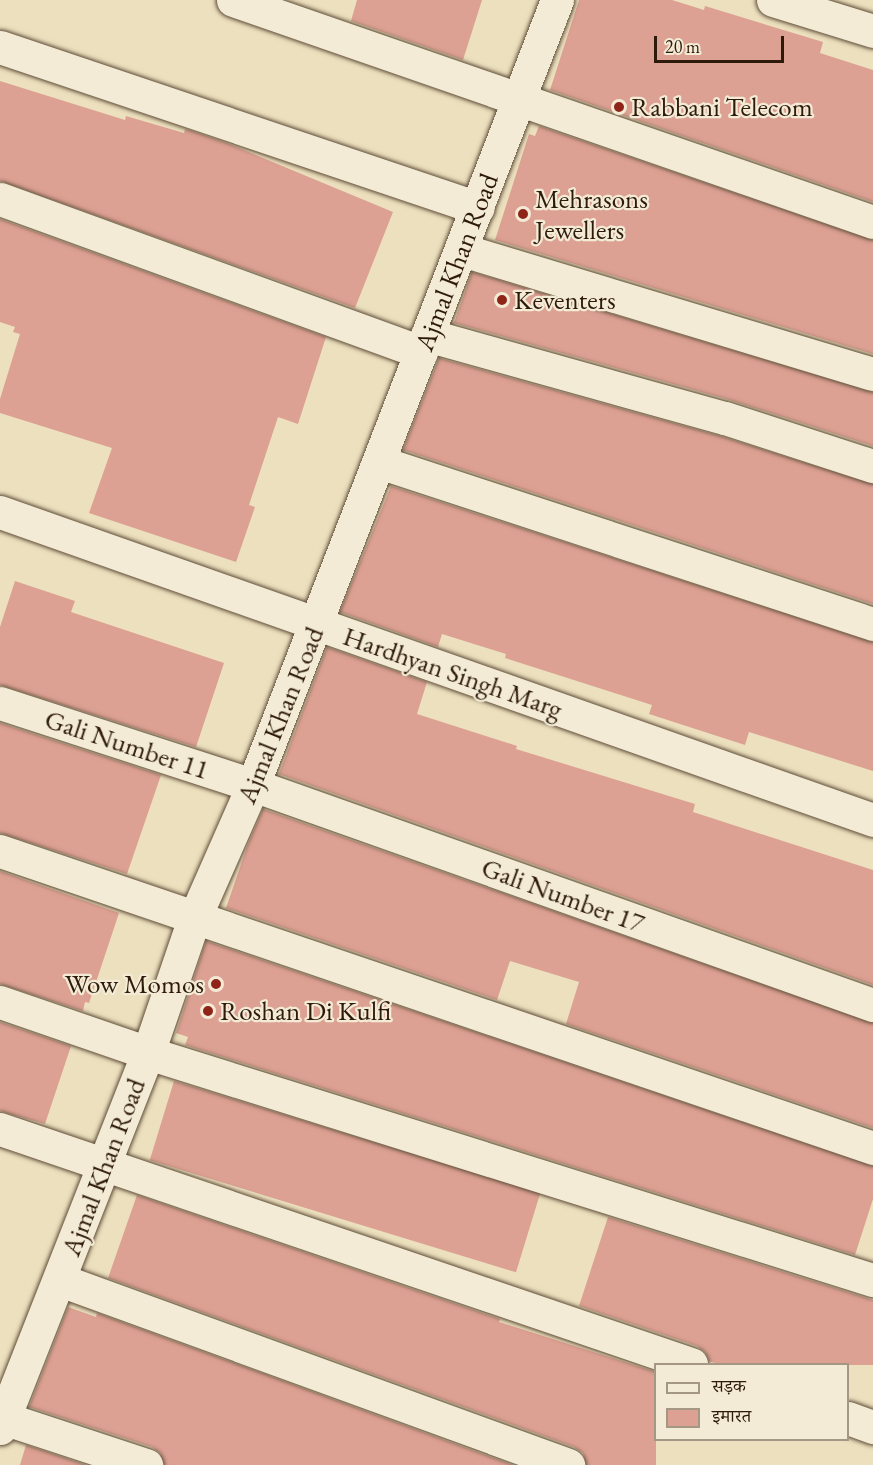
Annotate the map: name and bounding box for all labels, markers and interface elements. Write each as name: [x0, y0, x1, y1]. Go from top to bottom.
scale bar: [657, 24, 788, 62]
text: 20 m: [665, 35, 700, 58]
place label: Rabbani Telecom: [631, 91, 813, 123]
marker: Rabbani Telecom: [612, 100, 626, 114]
street label: Ajmal Khan Road: [407, 169, 505, 355]
place label: Mehrasons Jewellers: [535, 182, 648, 245]
marker: Mehrasons Jewellers: [516, 207, 530, 221]
place label: Keventers: [514, 284, 616, 316]
marker: Keventers: [495, 293, 509, 307]
street label: Hardhyan Singh Marg: [339, 619, 567, 725]
street label: Ajmal Khan Road: [230, 622, 330, 808]
street label: Gali Number 11: [41, 702, 213, 786]
street label: Gali Number 17: [477, 851, 649, 939]
place label: Wow Momos: [65, 968, 204, 1000]
marker: Wow Momos: [209, 977, 223, 991]
place label: Roshan Di Kulfi: [220, 995, 391, 1027]
marker: Roshan Di Kulfi: [201, 1004, 215, 1018]
street label: Ajmal Khan Road: [54, 1074, 152, 1260]
legend: [654, 1363, 849, 1441]
text: सड़क: [712, 1374, 746, 1397]
text: इमारत: [712, 1404, 751, 1427]

